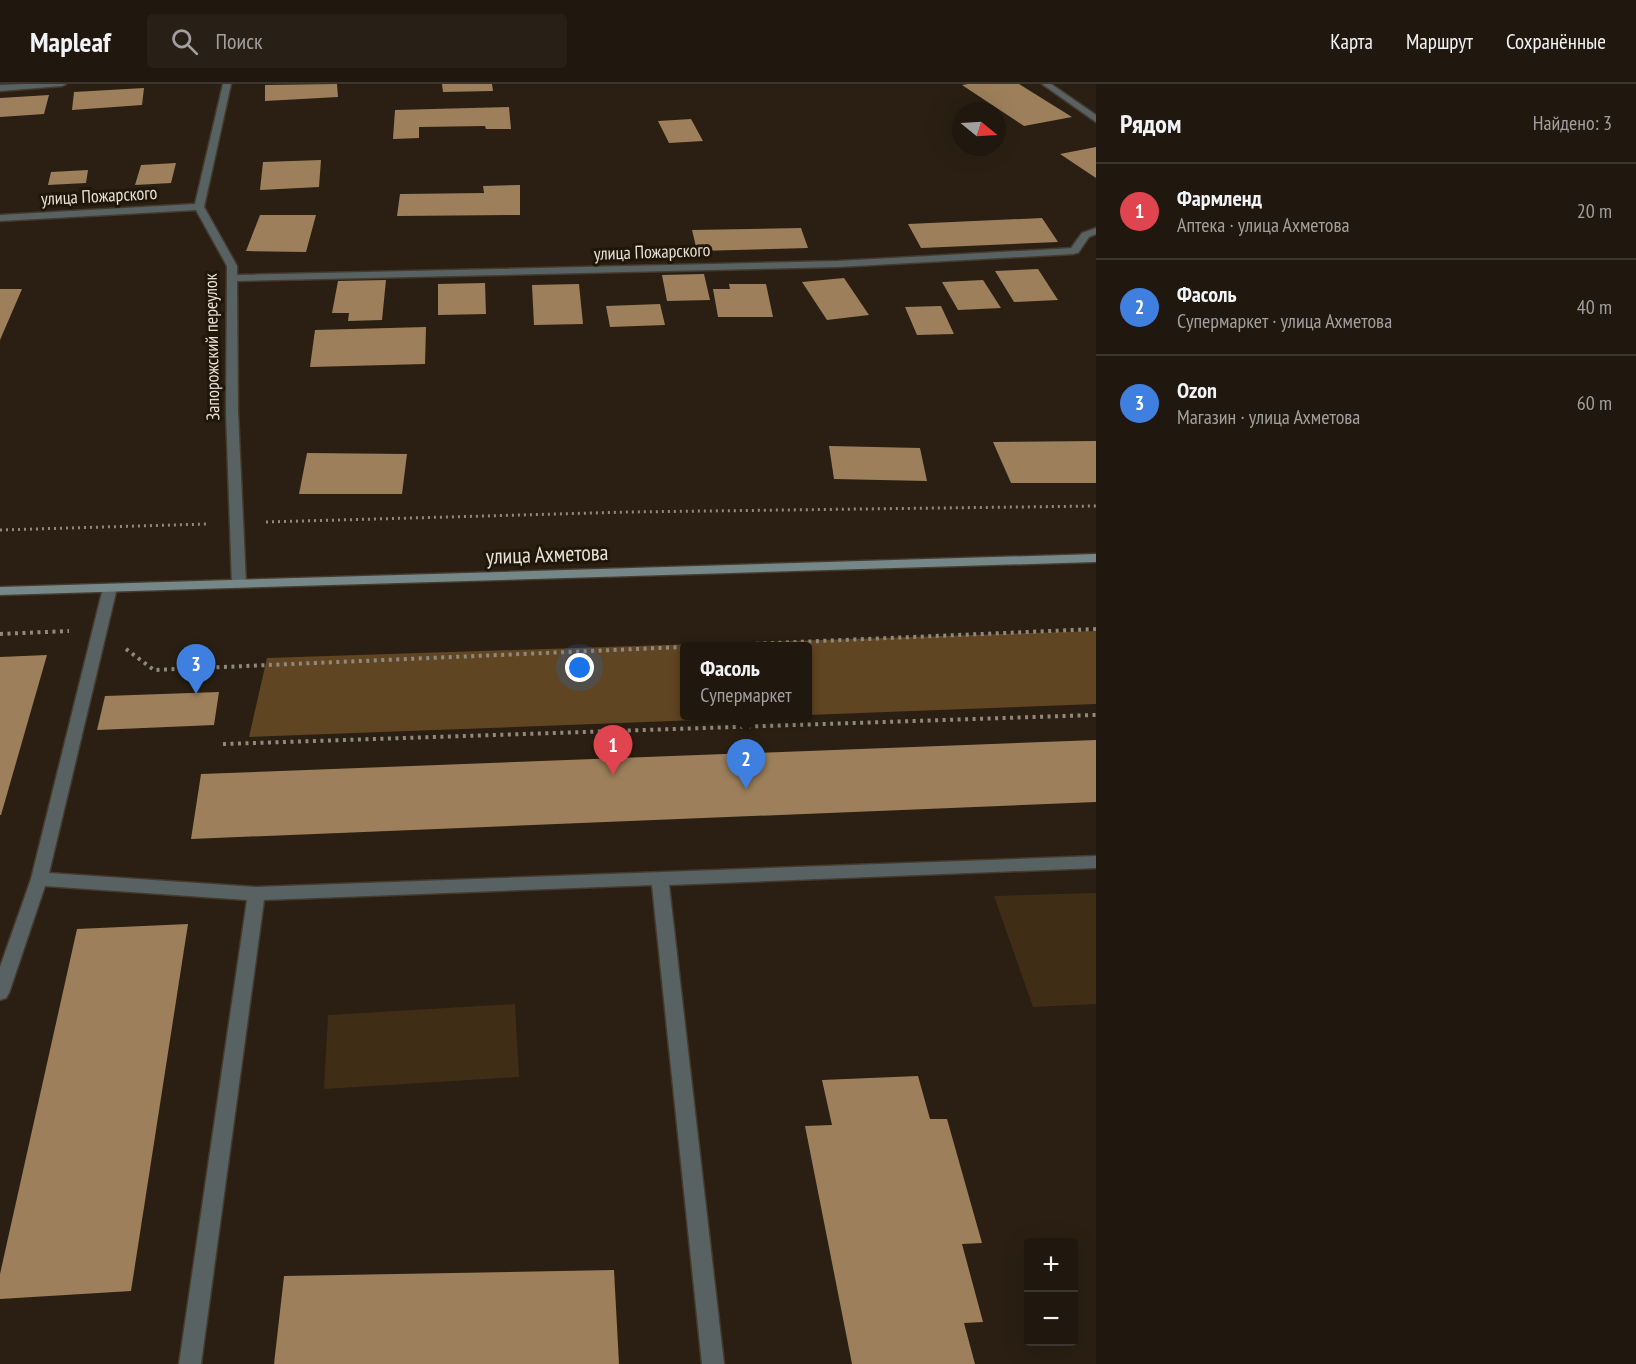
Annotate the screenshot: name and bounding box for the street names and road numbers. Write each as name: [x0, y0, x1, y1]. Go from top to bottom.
street label: улица Пожарского: [40, 181, 158, 210]
street label: улица Пожарского: [593, 238, 711, 265]
street label: Запорожский переулок: [199, 273, 224, 421]
street label: улица Ахметова: [485, 538, 609, 570]

